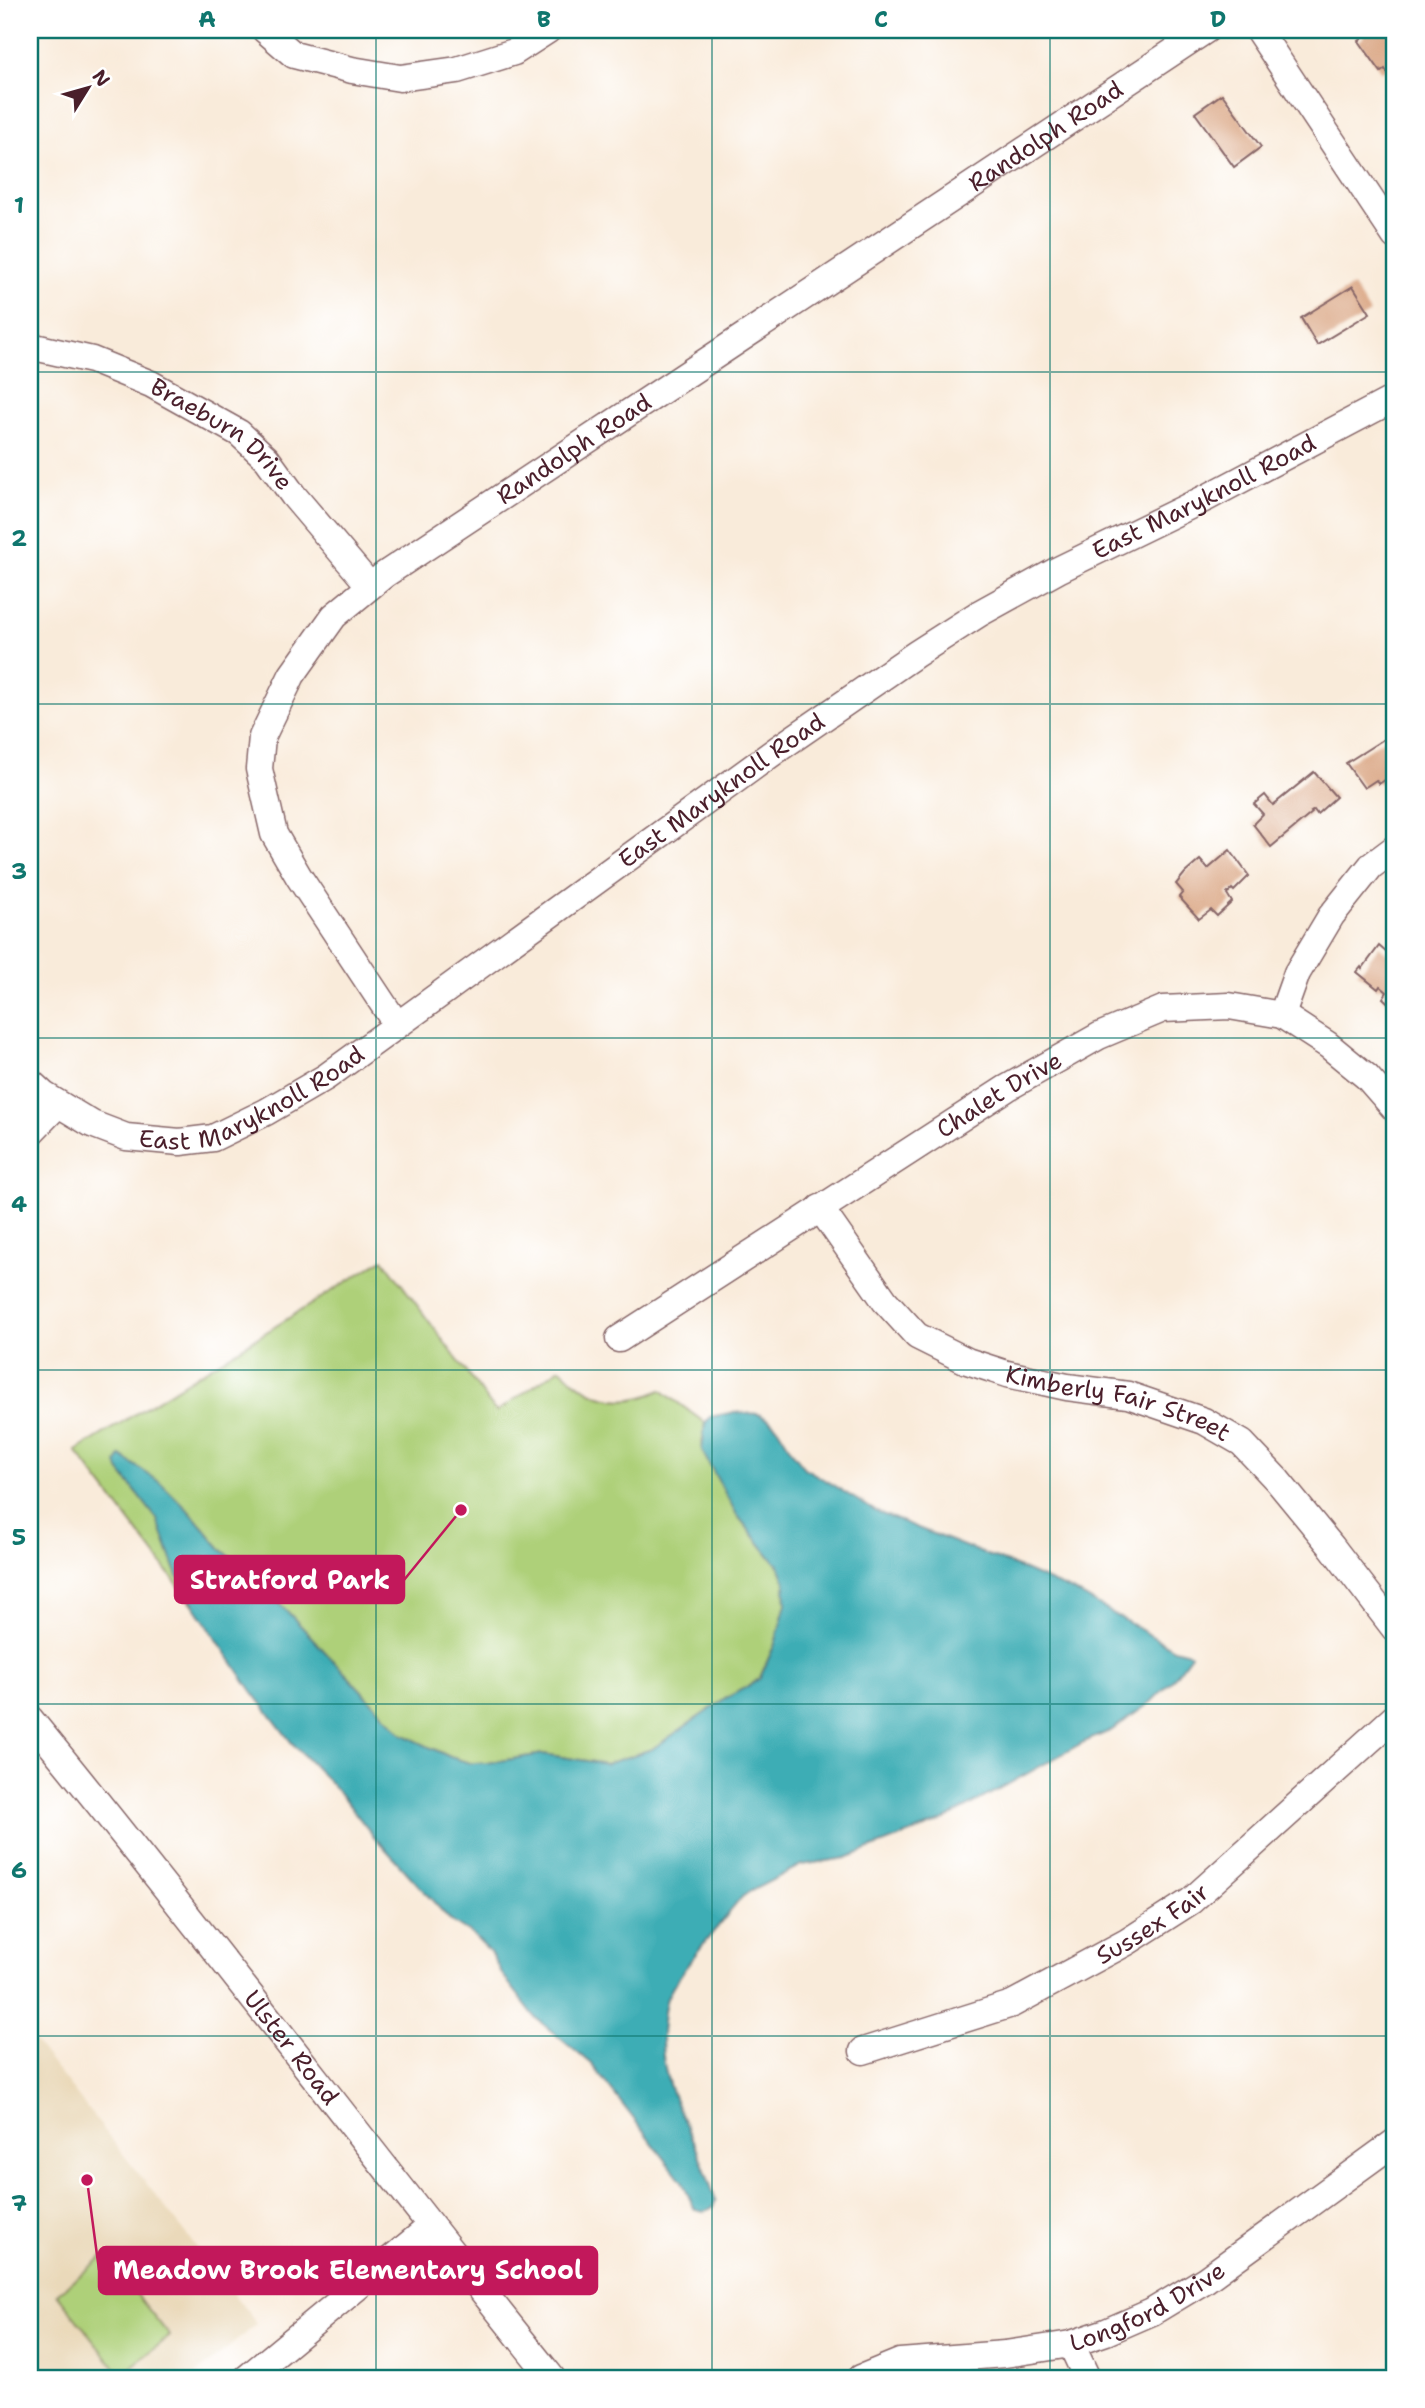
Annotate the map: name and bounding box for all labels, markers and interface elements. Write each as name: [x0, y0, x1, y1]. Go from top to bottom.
text: A: [198, 4, 216, 34]
text: B: [537, 4, 551, 34]
text: C: [874, 4, 888, 34]
text: D: [1210, 4, 1226, 34]
north arrow: [52, 52, 122, 122]
text: N: [87, 65, 116, 92]
street label: Randolph Road: [962, 73, 1129, 199]
text: 1: [14, 190, 24, 220]
street label: Braeburn Drive: [145, 371, 300, 497]
street label: Randolph Road: [490, 386, 658, 512]
street label: East Maryknoll Road: [1087, 427, 1321, 567]
text: 2: [11, 523, 27, 553]
street label: East Maryknoll Road: [612, 706, 831, 876]
text: 3: [11, 856, 27, 886]
street label: East Maryknoll Road: [138, 1038, 371, 1158]
street label: Chalet Drive: [930, 1044, 1068, 1145]
text: 4: [11, 1189, 27, 1219]
street label: Kimberly Fair Street: [1003, 1358, 1236, 1449]
text: 5: [12, 1522, 26, 1552]
callout: Stratford Park: [175, 1556, 404, 1603]
text: Stratford Park: [190, 1562, 390, 1597]
text: 6: [11, 1855, 27, 1885]
street label: Sussex Fair: [1090, 1876, 1216, 1972]
street label: Ulster Road: [236, 1984, 346, 2112]
text: 7: [11, 2188, 27, 2218]
callout: Meadow Brook Elementary School: [99, 2247, 597, 2294]
text: Meadow Brook Elementary School: [113, 2252, 583, 2287]
street label: Longford Drive: [1065, 2255, 1232, 2359]

